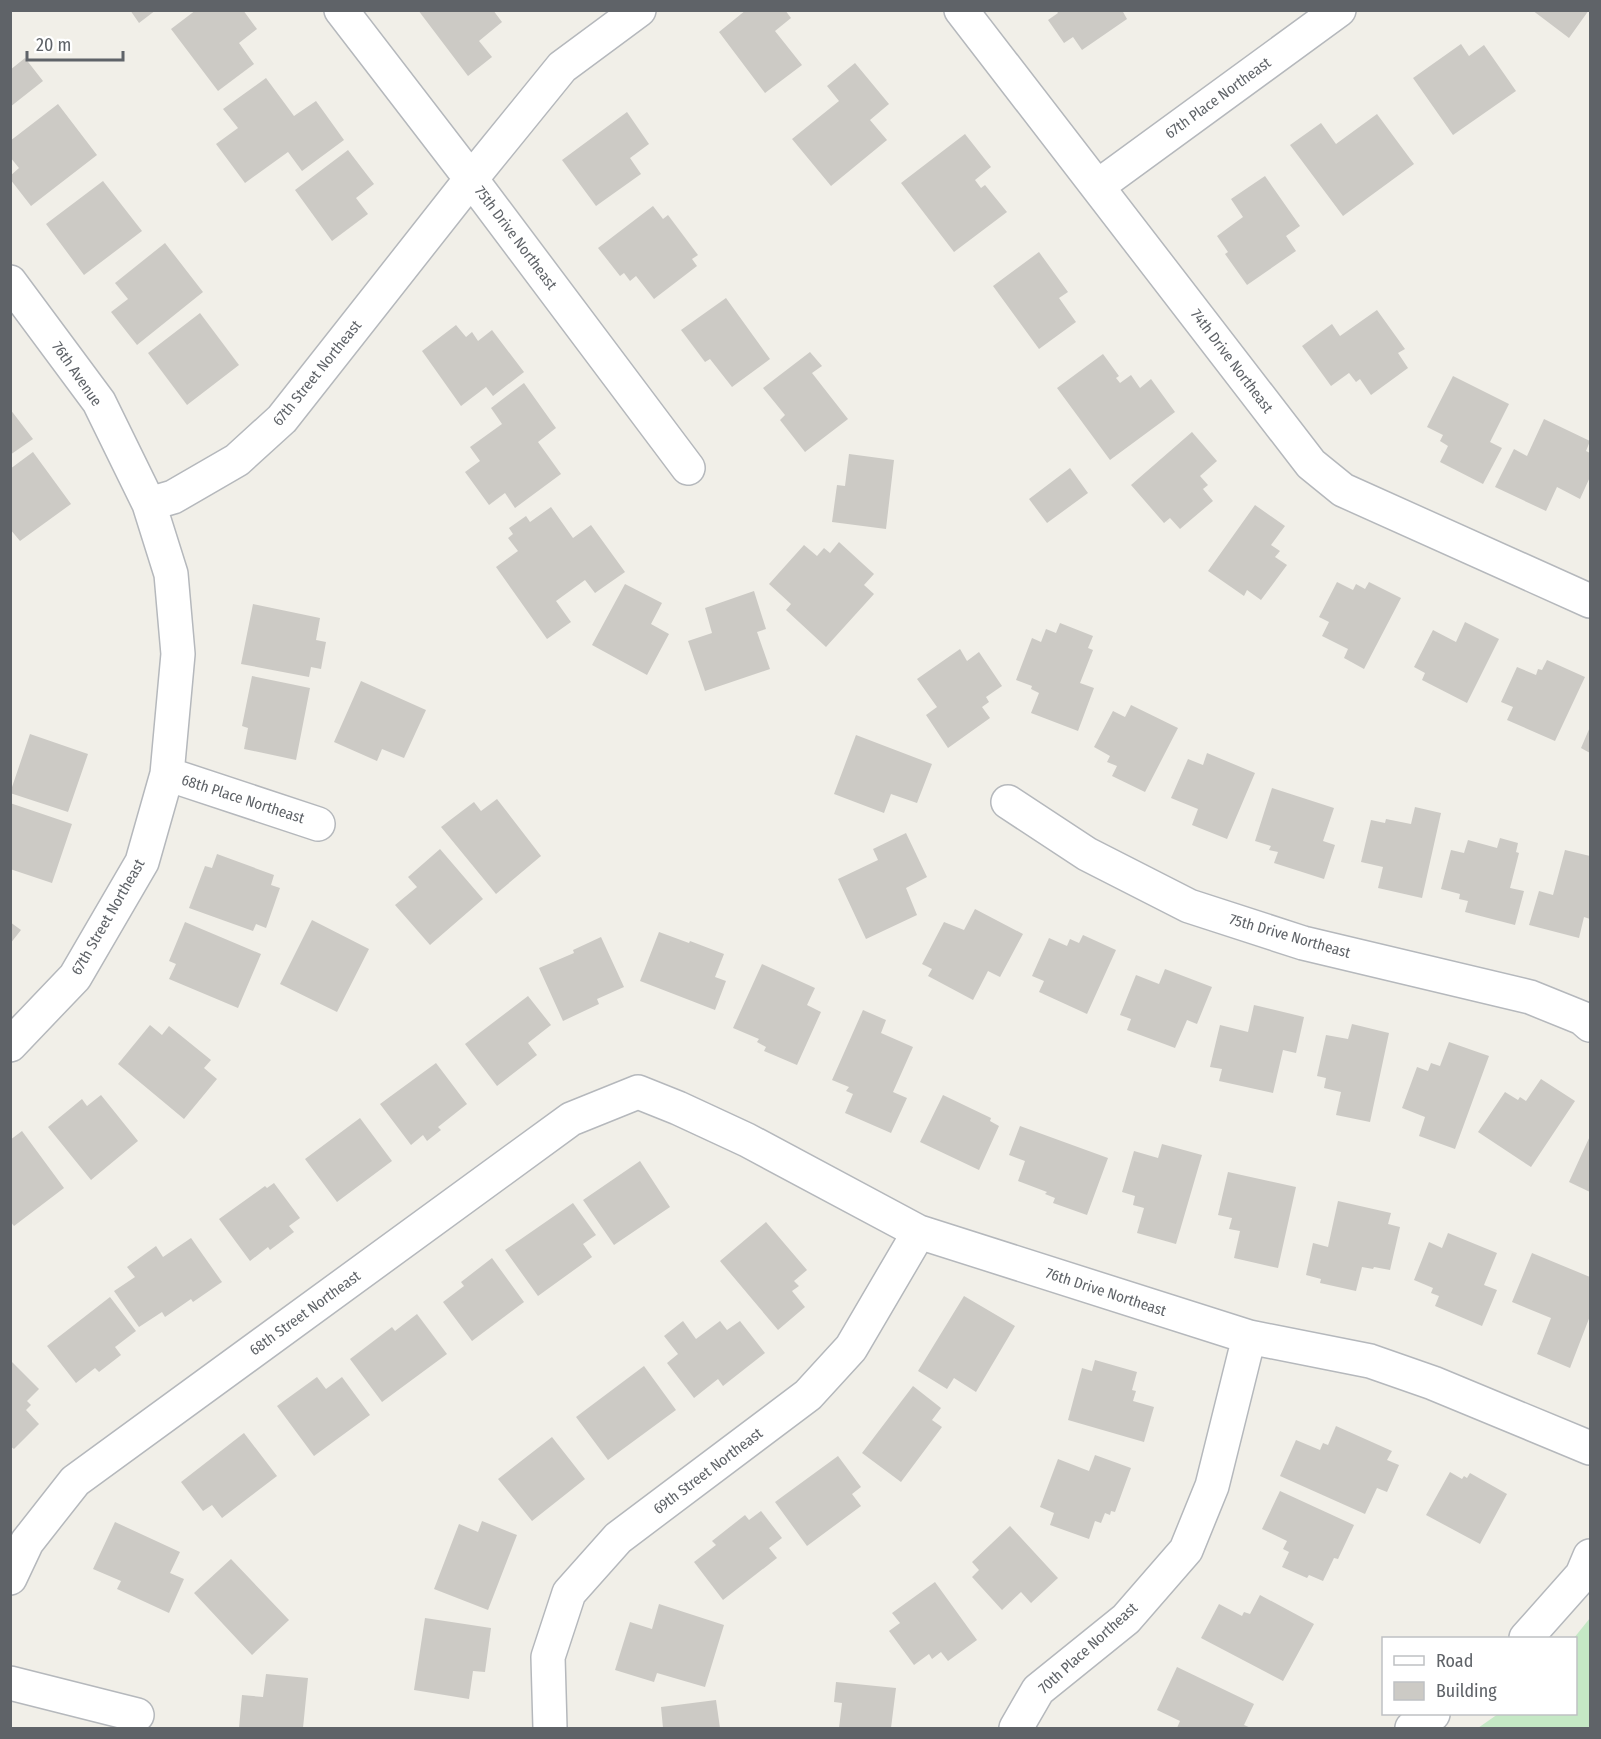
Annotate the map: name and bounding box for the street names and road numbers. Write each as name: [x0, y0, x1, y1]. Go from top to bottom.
street label: 67th Place Northeast: [1162, 54, 1275, 142]
street label: 75th Drive Northeast: [471, 183, 561, 293]
street label: 74th Drive Northeast: [1187, 306, 1277, 417]
street label: 67th Street Northeast: [269, 316, 365, 430]
street label: 76th Avenue: [48, 338, 106, 410]
street label: 68th Place Northeast: [179, 771, 307, 827]
street label: 67th Street Northeast: [67, 856, 149, 978]
street label: 75th Drive Northeast: [1227, 910, 1353, 962]
street label: 76th Drive Northeast: [1043, 1264, 1169, 1320]
street label: 68th Street Northeast: [246, 1267, 364, 1359]
street label: 69th Street Northeast: [650, 1424, 766, 1518]
street label: 70th Place Northeast: [1035, 1599, 1141, 1697]

